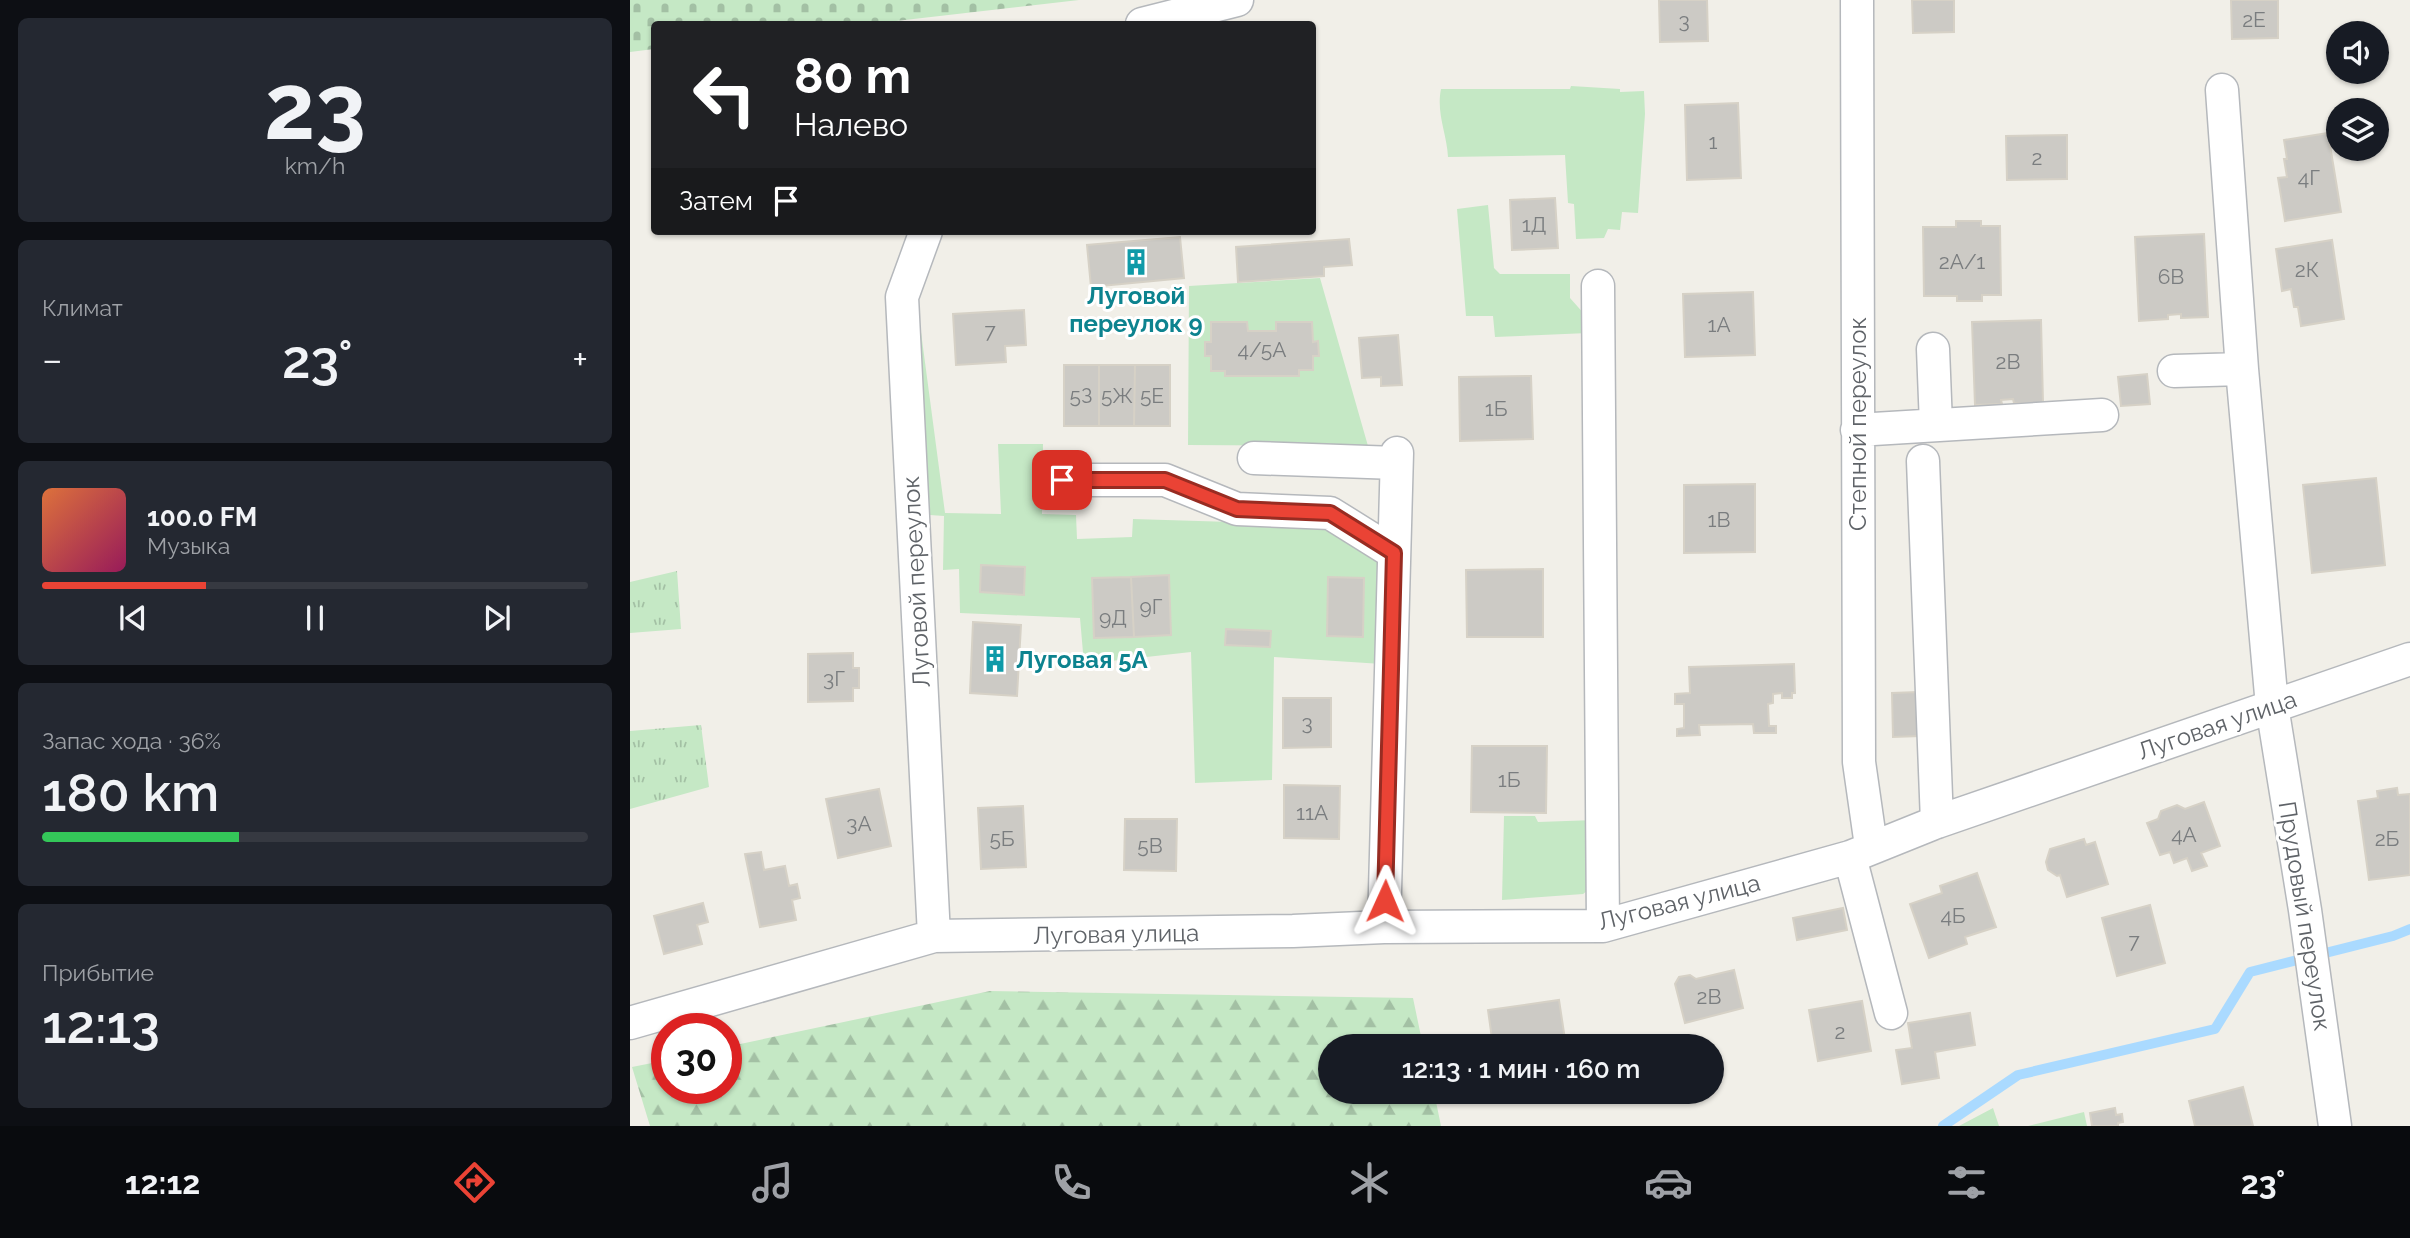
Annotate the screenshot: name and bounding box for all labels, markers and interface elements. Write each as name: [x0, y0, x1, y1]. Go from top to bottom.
house number: 2Е: [2242, 7, 2266, 32]
house number: 3: [1678, 8, 1690, 33]
map controls: [2326, 21, 2389, 161]
button: sound: [2326, 21, 2389, 84]
text: 80 m: [794, 47, 911, 104]
icon: left: [679, 49, 770, 140]
text: 23: [264, 53, 366, 160]
button: layers: [2326, 98, 2389, 161]
text: Налево: [794, 106, 908, 143]
house number: 1: [1709, 129, 1718, 154]
house number: 2: [2032, 145, 2042, 170]
text: km/h: [285, 152, 345, 179]
house number: 4Г: [2298, 165, 2320, 190]
icon: arrive: [767, 182, 805, 220]
text: Затем: [679, 186, 753, 216]
house number: 1Д: [1522, 212, 1546, 237]
building icon: Луговой переулок 9: [1121, 247, 1151, 277]
house number: 2А/1: [1939, 249, 1985, 274]
house number: 2К: [2295, 257, 2319, 282]
house number: 6В: [2158, 264, 2184, 289]
place label: Луговой переулок 9: [1069, 281, 1203, 338]
text: Климат: [42, 294, 123, 321]
house number: 1А: [1707, 312, 1731, 337]
street label: Степной переулок: [1843, 317, 1872, 531]
house number: 7: [984, 318, 996, 343]
text: 23°: [282, 329, 353, 390]
text: −: [42, 337, 62, 382]
text: +: [572, 337, 588, 382]
house number: 4/5А: [1237, 337, 1287, 362]
house number: 2В: [1996, 349, 2020, 374]
house number: 5З: [1070, 383, 1092, 408]
house number: 5Ж: [1101, 383, 1133, 408]
house number: 5Е: [1140, 383, 1164, 408]
house number: 1Б: [1485, 396, 1508, 421]
pin: [1032, 450, 1092, 510]
icon: arrive: [1043, 461, 1081, 499]
street label: Луговой переулок: [896, 476, 936, 688]
text: 100.0 FM: [147, 502, 257, 532]
house number: 1В: [1708, 507, 1730, 532]
text: Музыка: [147, 532, 230, 559]
house number: 9Г: [1139, 594, 1163, 619]
icon: previous: [114, 599, 152, 637]
icon: pause: [296, 599, 334, 637]
icon: next: [478, 599, 516, 637]
house number: 9Д: [1099, 605, 1127, 630]
building icon: Луговая 5А: [980, 644, 1010, 674]
place label: Луговая 5А: [1016, 645, 1149, 674]
house number: 3Г: [823, 666, 845, 691]
street label: Луговая улица: [2134, 684, 2300, 766]
house number: 3: [1301, 710, 1313, 735]
text: Запас хода · 36%: [42, 727, 221, 754]
text: 180 km: [42, 762, 219, 823]
house number: 1Б: [1498, 767, 1521, 792]
street label: Прудовый переулок: [2273, 799, 2337, 1033]
house number: 11А: [1296, 800, 1328, 825]
house number: 3А: [846, 811, 872, 836]
house number: 4А: [2171, 822, 2197, 847]
house number: 5Б: [989, 826, 1015, 851]
house number: 2Б: [2375, 826, 2400, 851]
house number: 5В: [1137, 833, 1163, 858]
position arrow: [1348, 864, 1422, 938]
street label: Луговая улица: [1595, 868, 1763, 936]
house number: 4Б: [1940, 903, 1966, 928]
street label: Луговая улица: [1033, 918, 1199, 950]
house number: 7: [2128, 928, 2140, 953]
text: Прибытие: [42, 959, 154, 986]
house number: 2В: [1697, 984, 1721, 1009]
text: 12:13: [42, 994, 160, 1055]
speed limit sign: 30: [651, 1013, 742, 1104]
house number: 2: [1835, 1019, 1845, 1044]
text: 12:13 · 1 мин · 160 m: [1402, 1054, 1640, 1084]
icon: directions: [450, 1158, 499, 1207]
icon: music: [748, 1158, 797, 1207]
icon: phone: [1047, 1158, 1096, 1207]
icon: climate: [1345, 1158, 1394, 1207]
icon: car: [1644, 1158, 1693, 1207]
icon: filters: [1942, 1158, 1991, 1207]
text: 12:12: [125, 1164, 200, 1201]
text: 23°: [2241, 1164, 2285, 1201]

